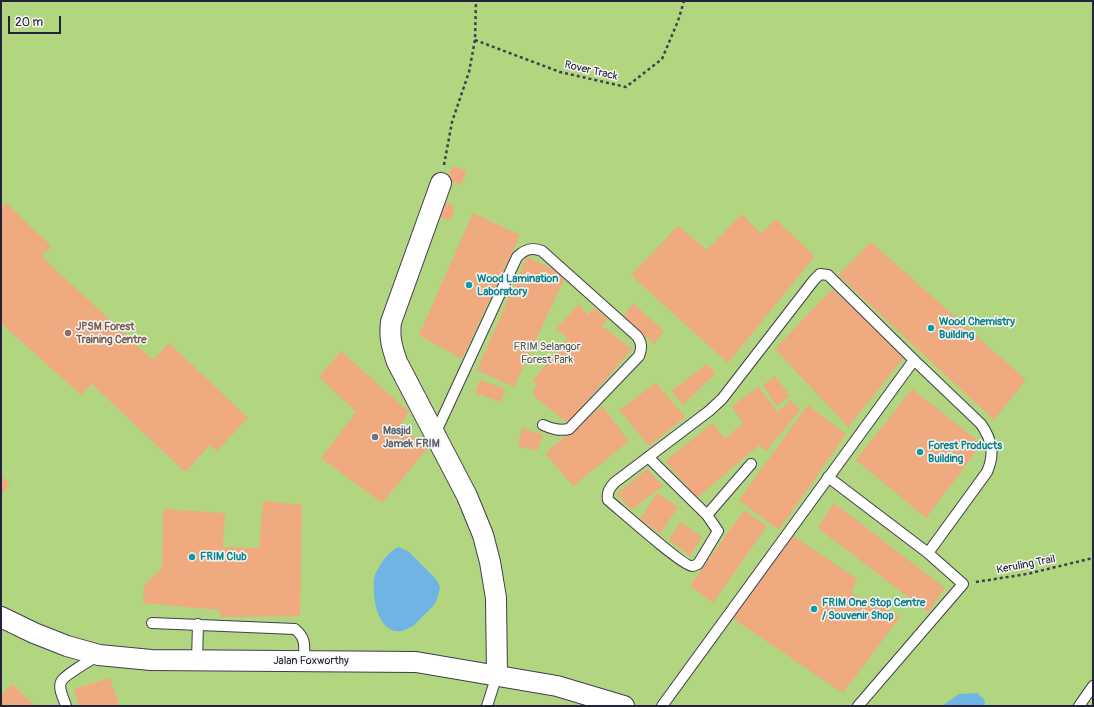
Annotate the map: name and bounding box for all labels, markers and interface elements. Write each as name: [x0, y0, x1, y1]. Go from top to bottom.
scale bar: [10, 8, 63, 34]
text: 20 m: [15, 15, 43, 30]
street label: Rover Track: [563, 59, 619, 83]
place label: Wood Lamination Laboratory: [477, 272, 558, 298]
marker: Wood Lamination Laboratory: [464, 280, 474, 290]
place label: Wood Chemistry Building: [939, 315, 1015, 341]
place label: JPSM Forest Training Centre: [76, 320, 147, 346]
marker: Wood Chemistry Building: [926, 323, 936, 333]
marker: JPSM Forest Training Centre: [63, 328, 73, 338]
park label: FRIM Selangor Forest Park: [513, 340, 581, 366]
place label: Masjid Jamek FRIM: [383, 424, 440, 450]
marker: Masjid Jamek FRIM: [370, 432, 380, 442]
place label: Forest Products Building: [928, 439, 1002, 465]
marker: Forest Products Building: [915, 447, 925, 457]
place label: FRIM Club: [200, 550, 247, 564]
marker: FRIM Club: [187, 552, 197, 562]
street label: Keruling Trail: [996, 553, 1056, 577]
place label: FRIM One Stop Centre / Souvenir Shop: [822, 596, 926, 622]
marker: FRIM One Stop Centre / Souvenir Shop: [809, 604, 819, 614]
street label: Jalan Foxworthy: [273, 654, 349, 668]

